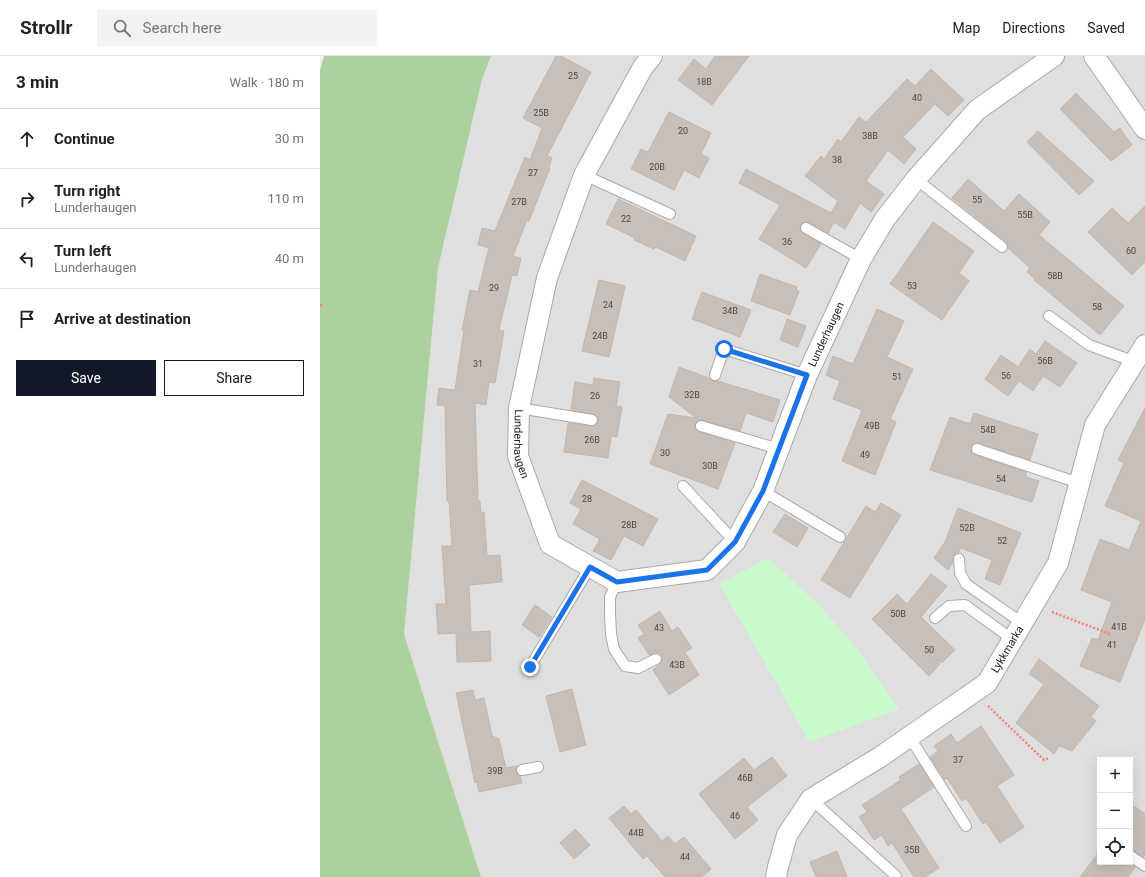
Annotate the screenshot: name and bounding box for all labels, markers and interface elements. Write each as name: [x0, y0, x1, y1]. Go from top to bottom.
search box: [97, 10, 377, 46]
text: Strollr: [20, 16, 73, 39]
icon: search: [111, 17, 133, 39]
text: Search here: [143, 19, 221, 37]
text: Map: [953, 20, 980, 36]
text: Directions: [1002, 20, 1065, 36]
text: Saved: [1087, 20, 1125, 36]
house number: 25: [568, 71, 578, 81]
text: 3 min: [16, 72, 59, 92]
text: Walk · 180 m: [229, 75, 304, 90]
house number: 18B: [696, 77, 712, 87]
house number: 40: [912, 93, 922, 103]
house number: 25B: [533, 108, 549, 118]
house number: 20: [678, 126, 688, 136]
icon: ahead: [16, 128, 38, 150]
text: Continue: [54, 130, 115, 148]
text: 30 m: [275, 131, 304, 146]
house number: 38B: [862, 131, 878, 141]
house number: 38: [832, 155, 842, 165]
house number: 20B: [649, 162, 665, 172]
house number: 27: [528, 168, 538, 178]
text: Turn right: [54, 182, 120, 200]
icon: right: [16, 188, 38, 210]
text: 110 m: [267, 191, 304, 206]
house number: 55: [972, 195, 982, 205]
house number: 27B: [511, 197, 527, 207]
text: Lunderhaugen: [54, 200, 136, 215]
house number: 55B: [1017, 210, 1033, 220]
house number: 22: [621, 214, 631, 224]
house number: 36: [782, 237, 792, 247]
text: Turn left: [54, 242, 111, 260]
house number: 60: [1126, 246, 1136, 256]
icon: left: [16, 248, 38, 270]
text: 40 m: [275, 251, 304, 266]
text: Lunderhaugen: [54, 260, 136, 275]
house number: 58B: [1047, 271, 1063, 281]
house number: 53: [907, 281, 917, 291]
house number: 29: [489, 283, 499, 293]
house number: 24: [603, 300, 613, 310]
street label: Lunderhaugen: [806, 300, 847, 369]
house number: 58: [1092, 302, 1102, 312]
house number: 34B: [722, 306, 738, 316]
icon: arrive: [16, 308, 38, 330]
text: Arrive at destination: [54, 310, 191, 328]
house number: 24B: [592, 331, 608, 341]
route start: [715, 340, 733, 358]
house number: 56B: [1037, 356, 1053, 366]
house number: 31: [473, 359, 483, 369]
button: Save: [16, 360, 156, 396]
button: Share: [164, 360, 304, 396]
house number: 56: [1001, 371, 1011, 381]
house number: 51: [892, 372, 902, 382]
house number: 32B: [684, 390, 700, 400]
house number: 26: [590, 391, 600, 401]
street label: Lunderhaugen: [511, 409, 532, 480]
house number: 49B: [864, 421, 880, 431]
house number: 54B: [980, 425, 996, 435]
house number: 26B: [584, 435, 600, 445]
house number: 30: [660, 448, 670, 458]
house number: 49: [860, 450, 870, 460]
house number: 30B: [702, 461, 718, 471]
house number: 54: [996, 474, 1006, 484]
house number: 28: [582, 494, 592, 504]
house number: 28B: [621, 520, 637, 530]
house number: 52B: [959, 523, 975, 533]
house number: 52: [997, 536, 1007, 546]
house number: 50B: [890, 609, 906, 619]
house number: 41B: [1111, 622, 1127, 632]
house number: 43: [654, 623, 664, 633]
street label: Lykkmarka: [989, 623, 1026, 675]
house number: 41: [1107, 640, 1117, 650]
house number: 50: [924, 645, 934, 655]
route end: [521, 658, 539, 676]
house number: 43B: [669, 660, 685, 670]
house number: 37: [953, 755, 963, 765]
map controls: [1097, 757, 1133, 865]
button: +: [1097, 757, 1133, 793]
house number: 39B: [487, 766, 503, 776]
house number: 46B: [737, 773, 753, 783]
button: −: [1097, 793, 1133, 829]
house number: 46: [730, 811, 740, 821]
house number: 44B: [628, 828, 644, 838]
button: locate: [1097, 829, 1133, 865]
house number: 35B: [904, 845, 920, 855]
house number: 44: [680, 852, 690, 862]

